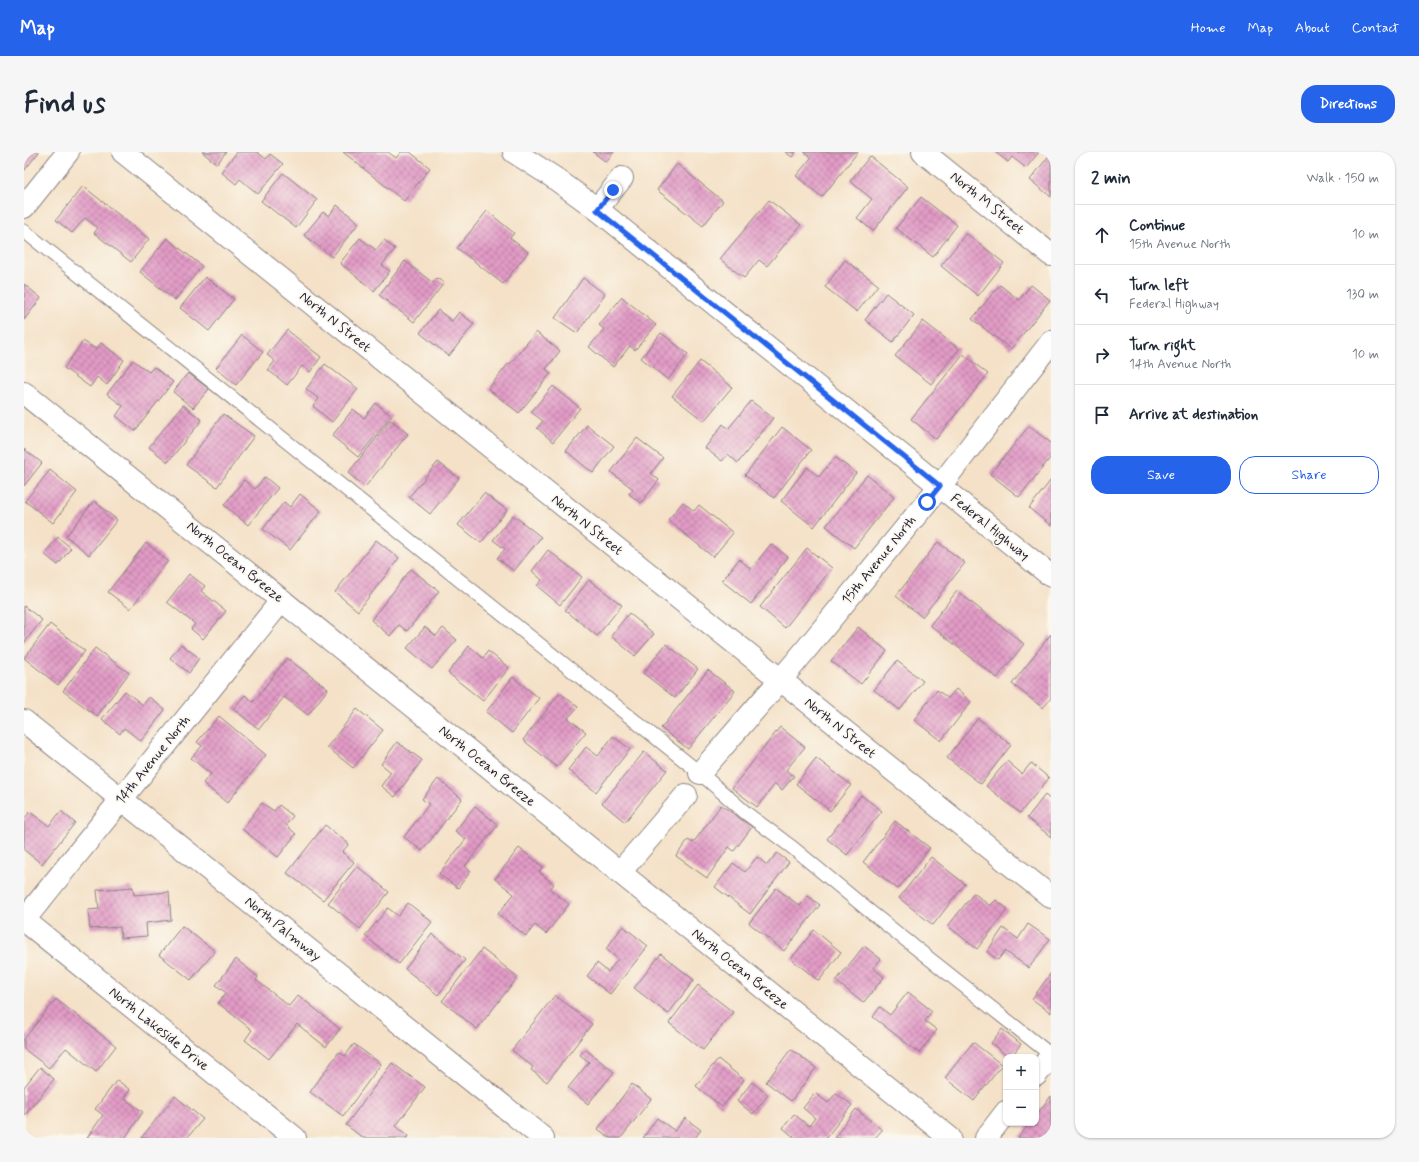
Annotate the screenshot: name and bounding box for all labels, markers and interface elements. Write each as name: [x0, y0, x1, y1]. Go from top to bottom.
text: Map: [20, 16, 55, 41]
text: Home: [1191, 19, 1225, 37]
text: Map: [1247, 19, 1273, 37]
text: About: [1295, 19, 1330, 37]
text: Contact: [1352, 19, 1399, 37]
button: Directions: [1301, 85, 1395, 123]
text: Find us: [24, 86, 105, 123]
text: 2 min: [1091, 167, 1131, 189]
street label: North M Street: [946, 168, 1028, 238]
text: Walk · 150 m: [1306, 170, 1379, 187]
route end: [604, 181, 622, 199]
text: Continue: [1129, 216, 1185, 236]
icon: ahead: [1091, 224, 1113, 246]
text: 10 m: [1352, 226, 1379, 243]
text: 15th Avenue North: [1129, 236, 1230, 253]
text: Turn left: [1129, 276, 1189, 296]
icon: left: [1091, 284, 1113, 306]
text: 130 m: [1346, 286, 1379, 303]
street label: North N Street: [296, 288, 374, 356]
text: Federal Highway: [1129, 296, 1219, 313]
text: Turn right: [1129, 336, 1196, 356]
icon: right: [1091, 344, 1113, 366]
text: 10 m: [1352, 346, 1379, 363]
text: 14th Avenue North: [1129, 356, 1231, 373]
icon: arrive: [1091, 404, 1113, 426]
text: Arrive at destination: [1129, 405, 1258, 425]
button: Save: [1091, 456, 1231, 494]
button: Share: [1239, 456, 1379, 494]
street label: Federal Highway: [946, 490, 1033, 565]
street label: North N Street: [548, 491, 626, 559]
route start: [918, 493, 936, 511]
street label: 15th Avenue North: [838, 512, 920, 608]
street label: North Ocean Breeze: [183, 517, 288, 607]
street label: North N Street: [801, 694, 879, 762]
street label: 14th Avenue North: [111, 711, 195, 808]
street label: North Ocean Breeze: [435, 721, 540, 811]
street label: North Palmway: [241, 893, 325, 965]
street label: North Ocean Breeze: [688, 924, 793, 1014]
street label: North Lakeside Drive: [105, 983, 213, 1075]
map controls: [1003, 1054, 1039, 1126]
button: +: [1003, 1054, 1039, 1090]
button: −: [1003, 1090, 1039, 1126]

